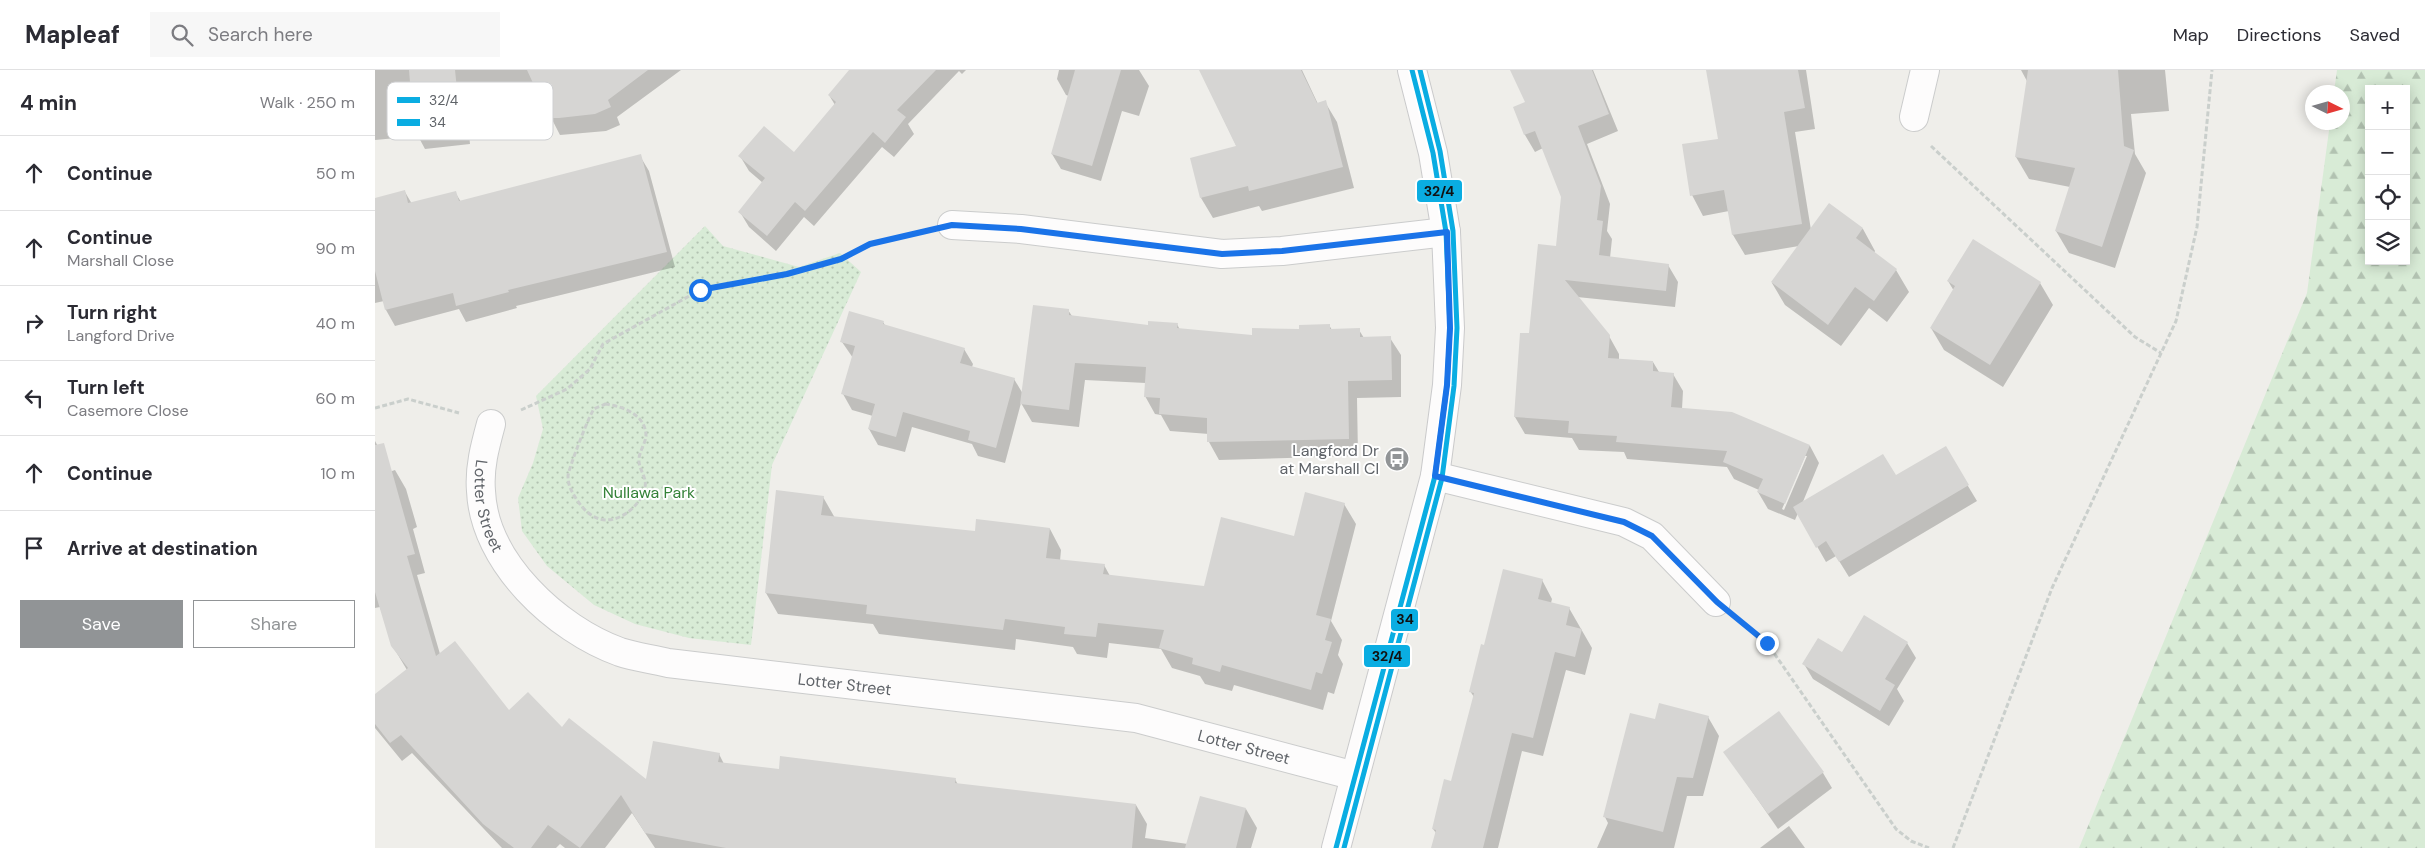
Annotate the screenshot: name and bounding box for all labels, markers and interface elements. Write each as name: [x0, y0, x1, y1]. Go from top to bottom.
search box: [150, 12, 500, 57]
text: Mapleaf: [25, 19, 120, 50]
icon: search: [168, 21, 196, 49]
text: Search here: [208, 22, 313, 47]
text: Map: [2173, 23, 2209, 47]
text: Directions: [2237, 23, 2322, 47]
text: Saved: [2350, 23, 2400, 47]
legend: [387, 82, 553, 140]
north arrow: [2305, 85, 2350, 130]
map controls: [2365, 85, 2410, 265]
button: +: [2365, 85, 2410, 130]
text: 4 min: [20, 89, 77, 117]
text: 32/4: [429, 91, 459, 109]
text: Walk · 250 m: [260, 92, 355, 113]
text: 34: [429, 113, 446, 131]
button: −: [2365, 130, 2410, 175]
icon: ahead: [20, 159, 48, 187]
text: Continue: [67, 161, 153, 186]
text: 50 m: [316, 163, 355, 184]
button: locate: [2365, 175, 2410, 220]
line badge: 32/4: [1416, 179, 1463, 203]
text: 32/4: [1424, 182, 1454, 200]
button: layers: [2365, 220, 2410, 265]
text: Continue: [67, 225, 153, 250]
icon: ahead: [20, 234, 48, 262]
text: 90 m: [315, 238, 355, 259]
text: Marshall Close: [67, 250, 174, 271]
route start: [689, 279, 712, 302]
text: Turn right: [67, 300, 157, 325]
icon: right: [20, 309, 48, 337]
text: 40 m: [316, 313, 355, 334]
text: Langford Drive: [67, 325, 175, 346]
text: Turn left: [67, 375, 145, 400]
icon: left: [20, 384, 48, 412]
text: 60 m: [315, 388, 355, 409]
text: Casemore Close: [67, 400, 189, 421]
place label: Langford Dr at Marshall Cl: [1280, 440, 1379, 479]
bus stop icon: Langford Dr at Marshall Cl: [1384, 446, 1410, 472]
street label: Lotter Street: [470, 458, 508, 556]
icon: ahead: [20, 459, 48, 487]
text: Continue: [67, 461, 153, 486]
text: 10 m: [321, 463, 355, 484]
park label: Nullawa Park: [603, 482, 695, 503]
icon: arrive: [20, 534, 48, 562]
text: Arrive at destination: [67, 536, 258, 561]
button: Save: [20, 600, 183, 648]
button: Share: [193, 600, 355, 648]
line badge: 34: [1390, 608, 1419, 632]
text: 34: [1396, 610, 1414, 628]
route end: [1756, 632, 1779, 655]
line badge: 32/4: [1363, 644, 1411, 668]
text: 32/4: [1372, 647, 1402, 665]
street label: Lotter Street: [797, 668, 893, 700]
street label: Lotter Street: [1196, 725, 1292, 769]

